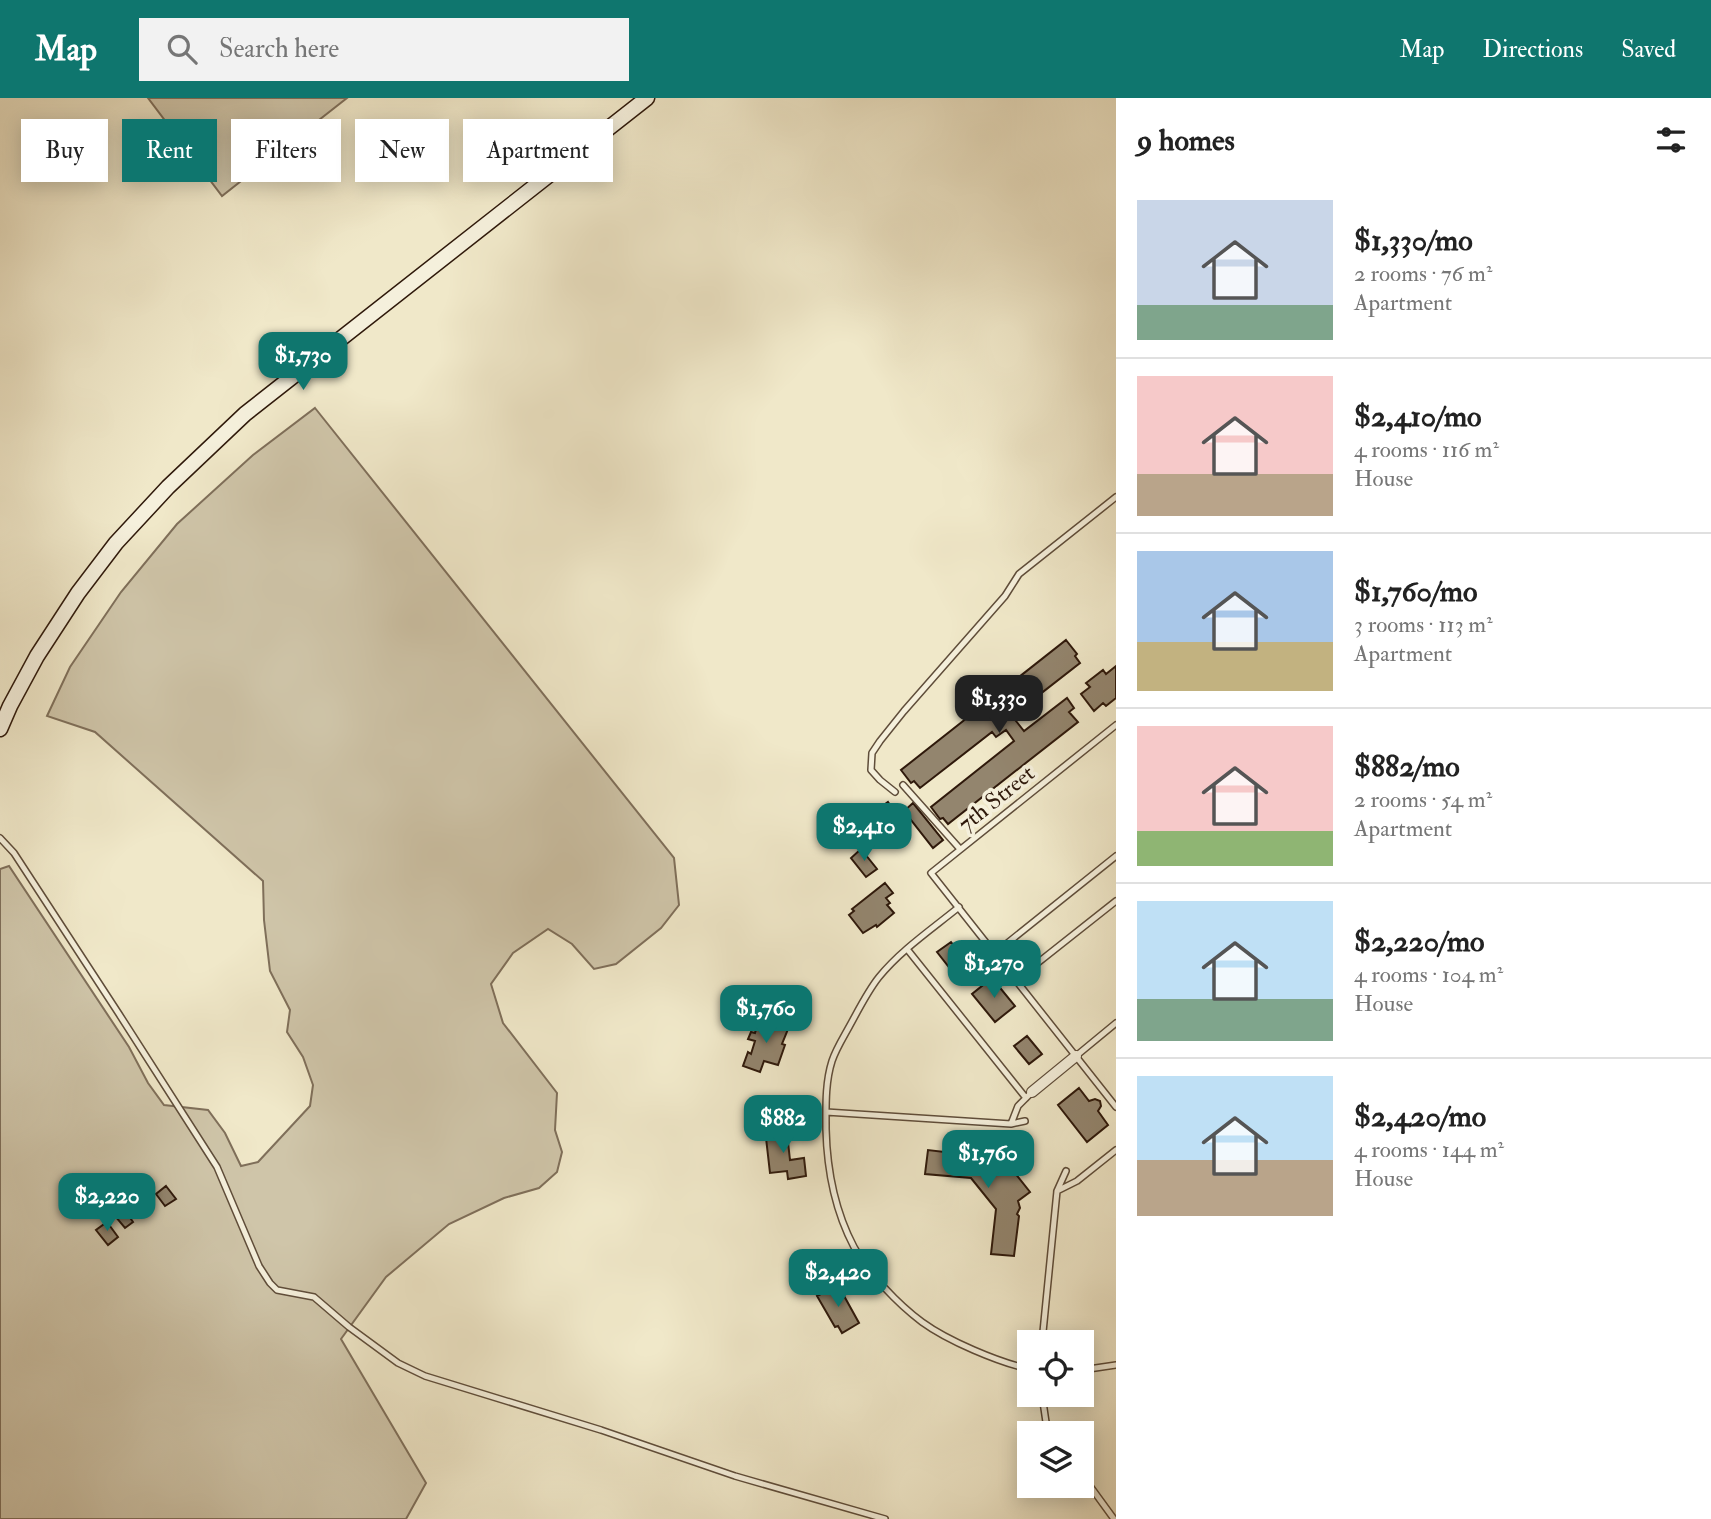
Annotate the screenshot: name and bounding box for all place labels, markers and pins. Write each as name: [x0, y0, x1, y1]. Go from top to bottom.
pin: $1,730: [246, 332, 360, 392]
pin: $1,330: [942, 676, 1056, 735]
pin: $2,410: [807, 804, 921, 863]
pin: $1,270: [937, 940, 1051, 1000]
pin: $1,760: [709, 986, 823, 1045]
pin: $882: [742, 1096, 824, 1155]
pin: $1,760: [931, 1130, 1045, 1190]
pin: $2,220: [50, 1174, 164, 1233]
pin: $2,420: [781, 1250, 895, 1309]

